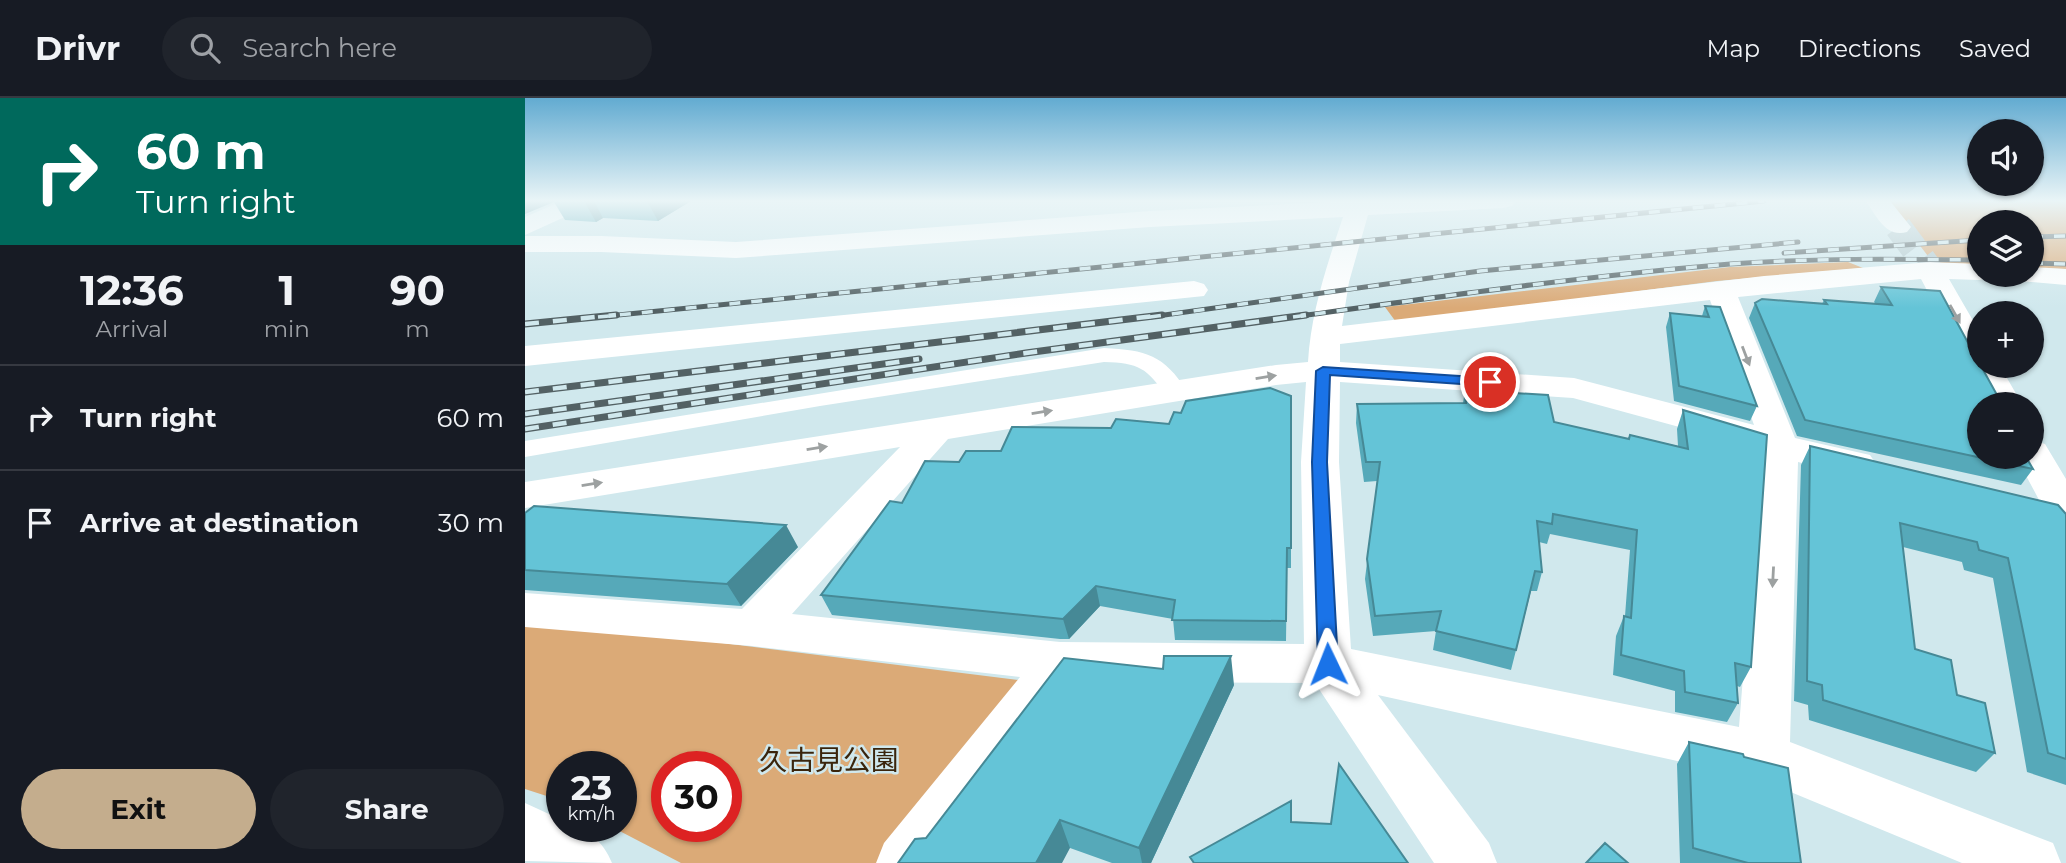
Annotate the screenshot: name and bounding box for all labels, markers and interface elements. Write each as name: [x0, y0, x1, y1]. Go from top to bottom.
search box: [162, 17, 652, 80]
text: Drivr: [35, 28, 120, 68]
icon: search: [186, 29, 224, 67]
text: Search here: [242, 32, 397, 64]
text: Map: [1707, 34, 1760, 63]
text: Directions: [1798, 34, 1921, 63]
text: Saved: [1959, 34, 2031, 63]
map controls: [1967, 119, 2044, 469]
button: sound: [1967, 119, 2044, 196]
text: 60 m: [136, 122, 266, 181]
icon: right: [21, 126, 112, 217]
text: Turn right: [136, 182, 296, 221]
button: layers: [1967, 210, 2044, 287]
text: 12:36: [80, 264, 184, 316]
text: 1: [279, 264, 295, 316]
text: 90: [390, 264, 445, 316]
button: +: [1967, 301, 2044, 378]
one-way arrow: [1949, 304, 1961, 324]
text: Arrival: [96, 315, 168, 343]
text: min: [264, 315, 310, 343]
text: m: [405, 315, 430, 343]
one-way arrow: [1741, 345, 1752, 366]
pin: [1460, 352, 1520, 412]
icon: arrive: [1471, 363, 1509, 401]
one-way arrow: [1256, 371, 1278, 382]
button: −: [1967, 392, 2044, 469]
icon: right: [21, 399, 59, 437]
text: Turn right: [80, 402, 216, 434]
text: 60 m: [437, 402, 504, 434]
one-way arrow: [1031, 406, 1053, 417]
one-way arrow: [806, 442, 828, 453]
one-way arrow: [582, 478, 604, 489]
icon: arrive: [21, 504, 59, 542]
text: Arrive at destination: [80, 507, 359, 539]
text: 30 m: [438, 507, 504, 539]
one-way arrow: [1767, 566, 1778, 588]
position arrow: [1291, 627, 1365, 701]
park label: 久古見公園: [759, 743, 899, 777]
speed limit sign: 30: [651, 751, 742, 842]
text: 23: [571, 766, 612, 809]
button: Exit: [21, 769, 256, 849]
button: Share: [270, 769, 504, 849]
text: km/h: [567, 803, 616, 825]

